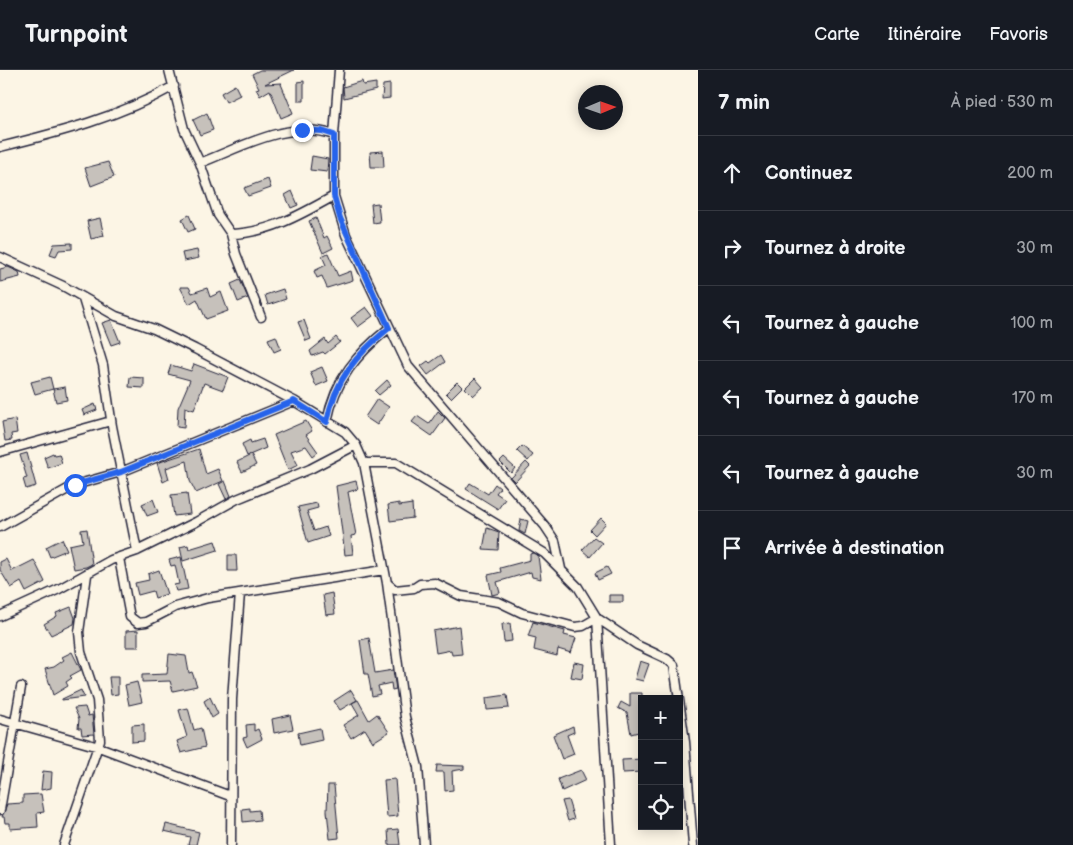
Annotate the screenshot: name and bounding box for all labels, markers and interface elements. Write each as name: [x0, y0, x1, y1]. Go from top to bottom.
text: Turnpoint: [25, 20, 128, 49]
text: Carte: [814, 24, 860, 45]
text: Itinéraire: [888, 24, 961, 45]
text: Favoris: [989, 24, 1048, 45]
north arrow: [578, 85, 623, 130]
text: 7 min: [718, 90, 770, 115]
text: À pied · 530 m: [951, 93, 1053, 112]
route end: [291, 119, 314, 142]
icon: ahead: [718, 159, 746, 187]
text: Continuez: [765, 162, 852, 185]
text: 200 m: [1007, 164, 1053, 183]
icon: right: [718, 234, 746, 262]
text: Tournez à droite: [765, 237, 906, 260]
text: 30 m: [1016, 239, 1053, 258]
icon: left: [718, 309, 746, 337]
text: Tournez à gauche: [765, 312, 919, 335]
text: 100 m: [1010, 314, 1053, 333]
icon: left: [718, 384, 746, 412]
text: Tournez à gauche: [765, 387, 919, 410]
text: 170 m: [1012, 389, 1053, 408]
icon: left: [718, 459, 746, 487]
text: Tournez à gauche: [765, 462, 919, 485]
text: 30 m: [1016, 464, 1053, 483]
route start: [64, 474, 87, 497]
icon: arrive: [718, 534, 746, 562]
text: Arrivée à destination: [765, 537, 944, 560]
map controls: [638, 695, 683, 830]
button: +: [638, 695, 683, 740]
button: −: [638, 740, 683, 785]
button: locate: [638, 785, 683, 830]

